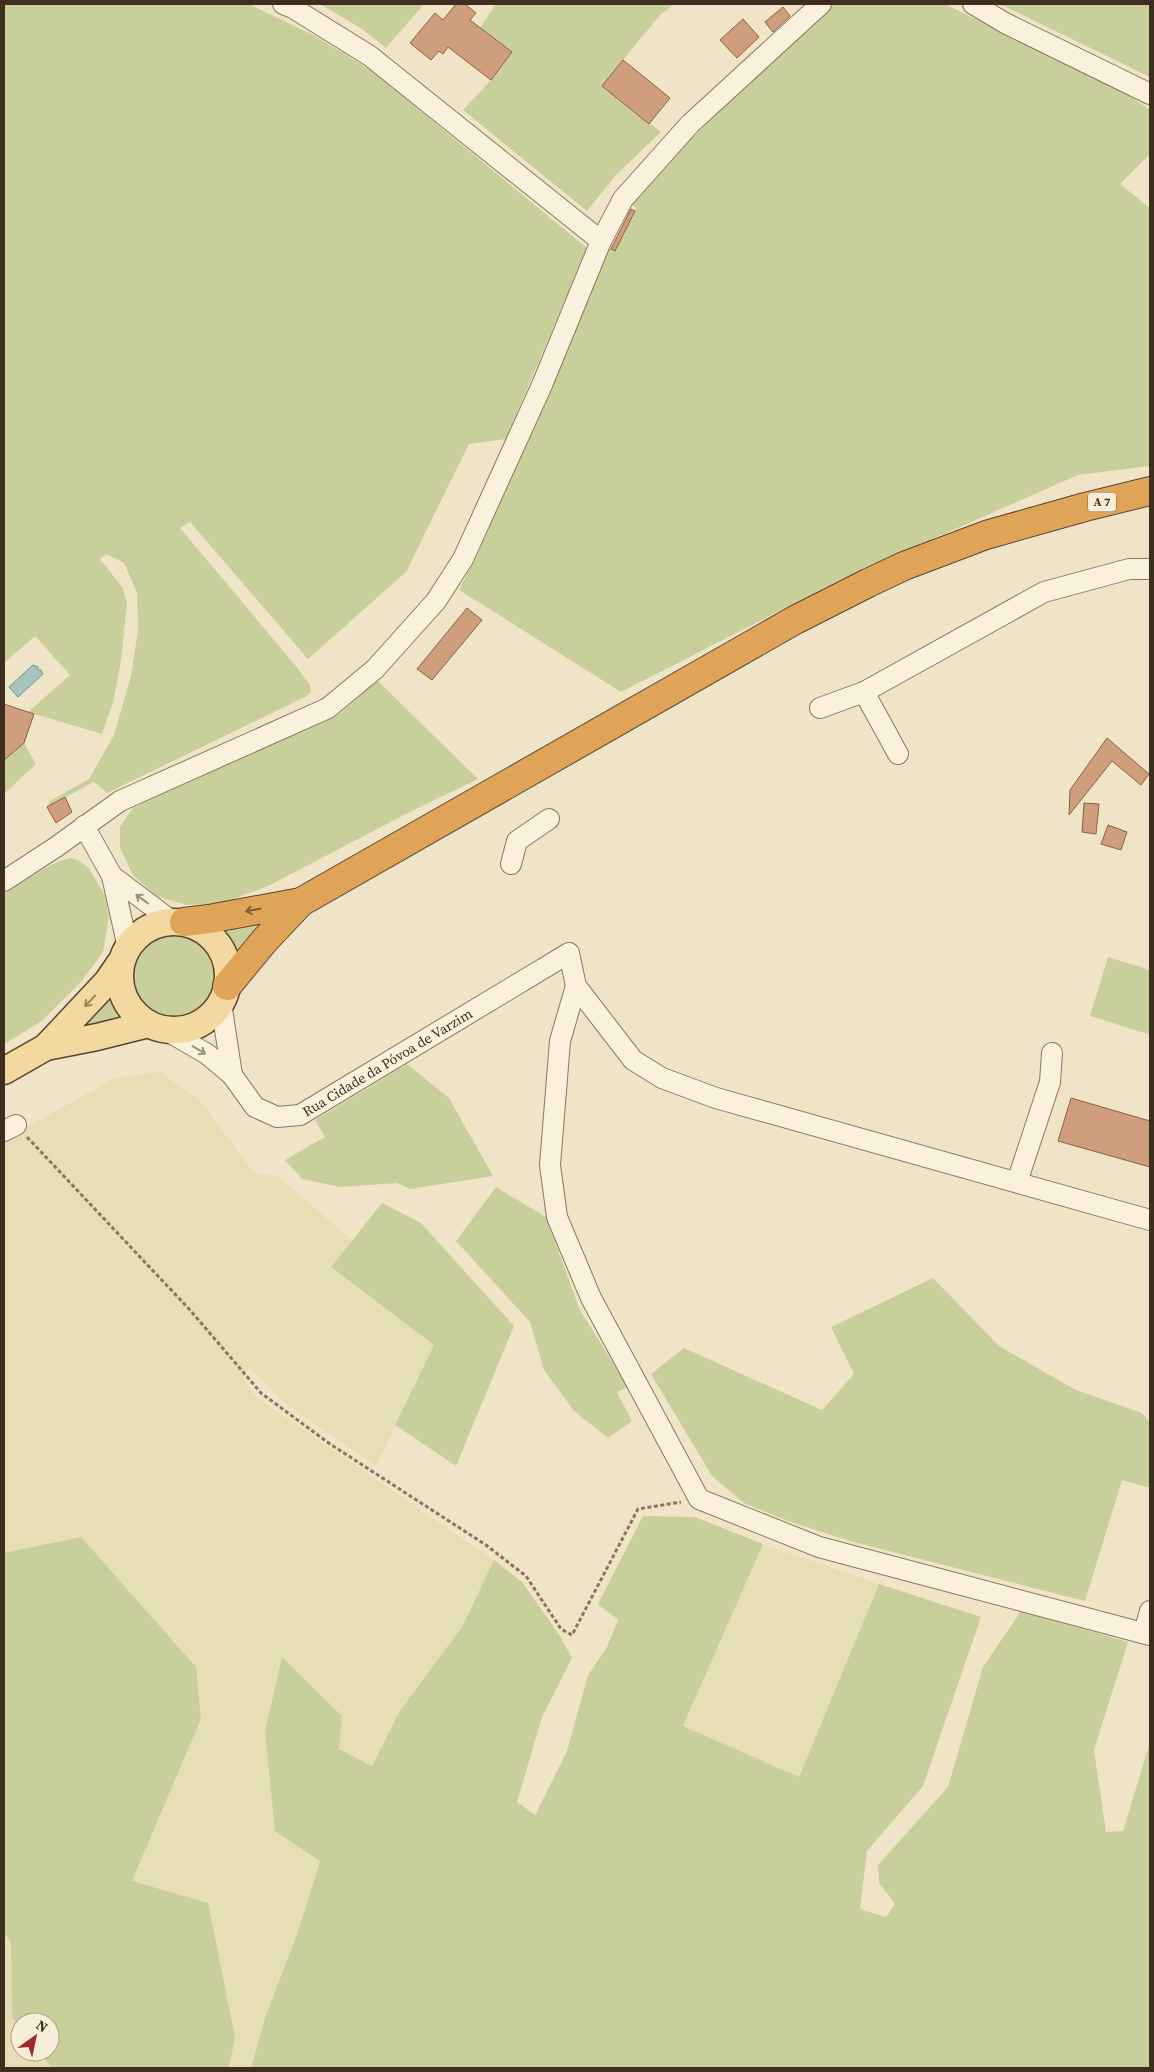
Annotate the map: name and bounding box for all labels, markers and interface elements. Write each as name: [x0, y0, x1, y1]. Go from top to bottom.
road number: A 7: [1088, 492, 1116, 512]
one-way arrow: [135, 894, 149, 904]
one-way arrow: [245, 906, 261, 916]
one-way arrow: [84, 995, 96, 1008]
street label: Rua Cidade da Póvoa de Varzim: [299, 1003, 476, 1121]
one-way arrow: [192, 1046, 206, 1056]
north arrow: [10, 2012, 60, 2062]
text: N: [32, 2015, 52, 2037]

